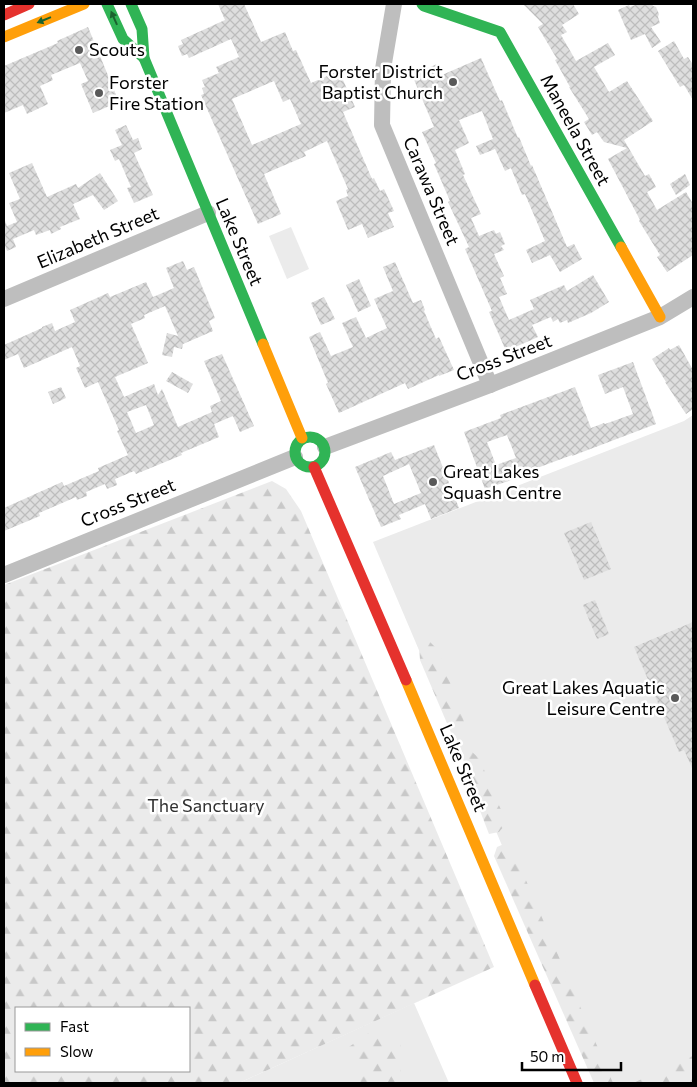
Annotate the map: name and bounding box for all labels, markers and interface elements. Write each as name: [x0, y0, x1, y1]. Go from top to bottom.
one-way arrow: [110, 11, 118, 25]
one-way arrow: [37, 17, 51, 25]
place label: Scouts: [89, 38, 145, 60]
marker: Scouts: [73, 44, 85, 56]
place label: Forster District Baptist Church: [318, 60, 443, 103]
street label: Maneela Street: [536, 70, 616, 189]
place label: Forster Fire Station: [109, 71, 204, 114]
marker: Forster District Baptist Church: [447, 76, 459, 88]
marker: Forster Fire Station: [93, 87, 105, 99]
street label: Carawa Street: [399, 133, 465, 248]
street label: Lake Street: [212, 195, 268, 289]
street label: Elizabeth Street: [33, 202, 162, 273]
street label: Cross Street: [453, 329, 554, 385]
place label: Great Lakes Squash Centre: [443, 460, 561, 503]
street label: Cross Street: [77, 473, 178, 531]
marker: Great Lakes Squash Centre: [427, 476, 439, 488]
place label: Great Lakes Aquatic Leisure Centre: [502, 676, 665, 719]
marker: Great Lakes Aquatic Leisure Centre: [669, 692, 681, 704]
street label: Lake Street: [436, 721, 492, 815]
park label: The Sanctuary: [147, 794, 265, 816]
legend: [15, 1007, 190, 1072]
text: Fast: [60, 1017, 89, 1035]
scale bar: [522, 1040, 621, 1072]
text: Slow: [60, 1042, 93, 1060]
text: 50 m: [530, 1047, 564, 1065]

